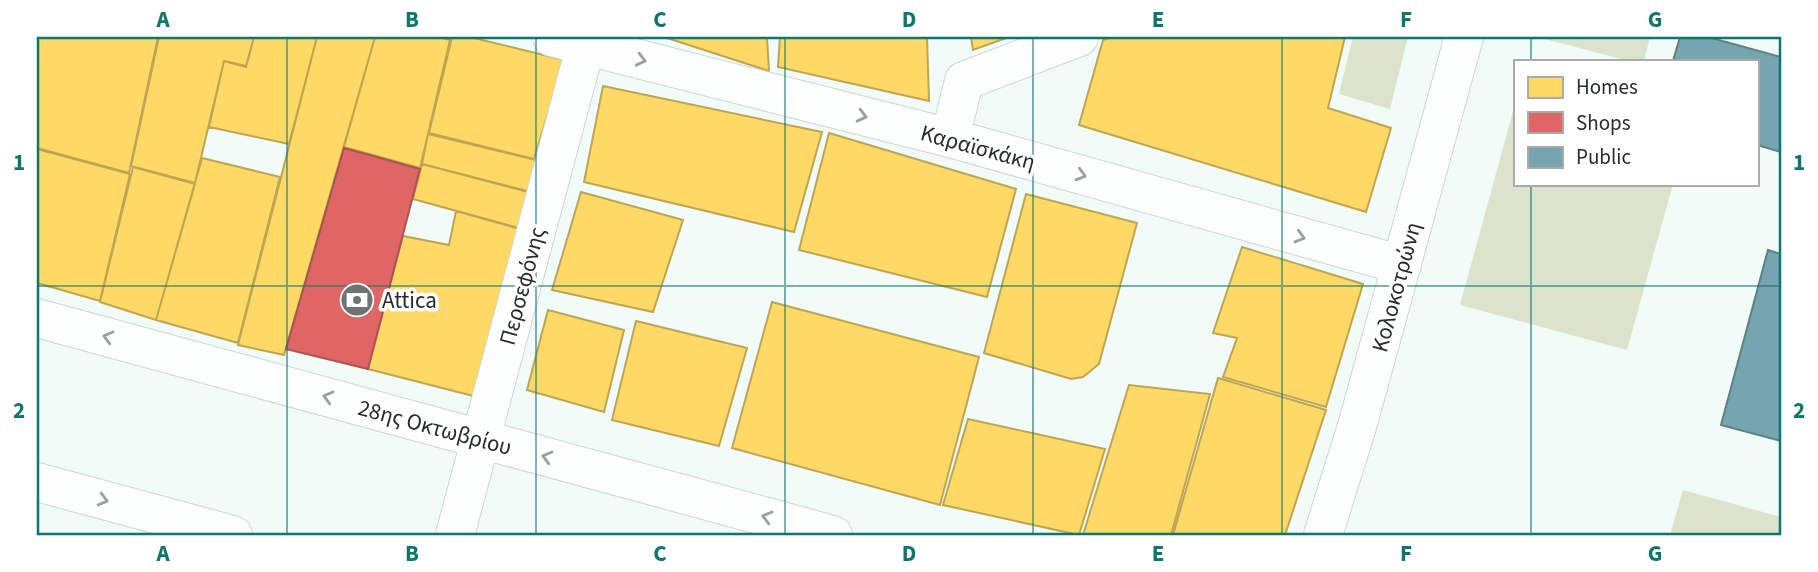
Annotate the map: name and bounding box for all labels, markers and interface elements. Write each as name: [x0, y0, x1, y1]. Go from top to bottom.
text: A: [155, 3, 170, 36]
text: B: [405, 3, 419, 36]
text: C: [653, 3, 667, 36]
text: D: [902, 3, 916, 36]
text: E: [1152, 3, 1164, 36]
text: F: [1400, 3, 1412, 36]
text: G: [1648, 3, 1662, 36]
one-way arrow: [635, 52, 647, 66]
legend: [1514, 60, 1758, 186]
text: Homes: [1576, 72, 1638, 102]
one-way arrow: [856, 108, 868, 122]
text: Shops: [1576, 108, 1631, 138]
street label: Καραϊσκάκη: [917, 116, 1039, 179]
text: Public: [1576, 142, 1631, 172]
text: 1: [13, 146, 25, 179]
text: 1: [1793, 146, 1805, 179]
one-way arrow: [1075, 167, 1087, 182]
street label: Κολοκοτρώνη: [1363, 218, 1430, 356]
street label: Περσεφόνης: [491, 223, 554, 349]
one-way arrow: [1294, 229, 1306, 243]
bank icon: Attica: [338, 281, 376, 319]
place label: Attica: [382, 284, 437, 317]
one-way arrow: [103, 331, 115, 346]
one-way arrow: [322, 391, 334, 406]
street label: 28ης Οκτωβρίου: [354, 391, 515, 464]
text: 2: [13, 394, 25, 427]
text: 2: [1793, 394, 1805, 427]
one-way arrow: [542, 451, 554, 466]
one-way arrow: [96, 492, 108, 506]
one-way arrow: [761, 511, 773, 526]
text: A: [155, 537, 170, 570]
text: B: [405, 537, 419, 570]
text: C: [653, 537, 667, 570]
text: D: [902, 537, 916, 570]
text: E: [1152, 537, 1164, 570]
text: F: [1400, 537, 1412, 570]
text: G: [1648, 537, 1662, 570]

